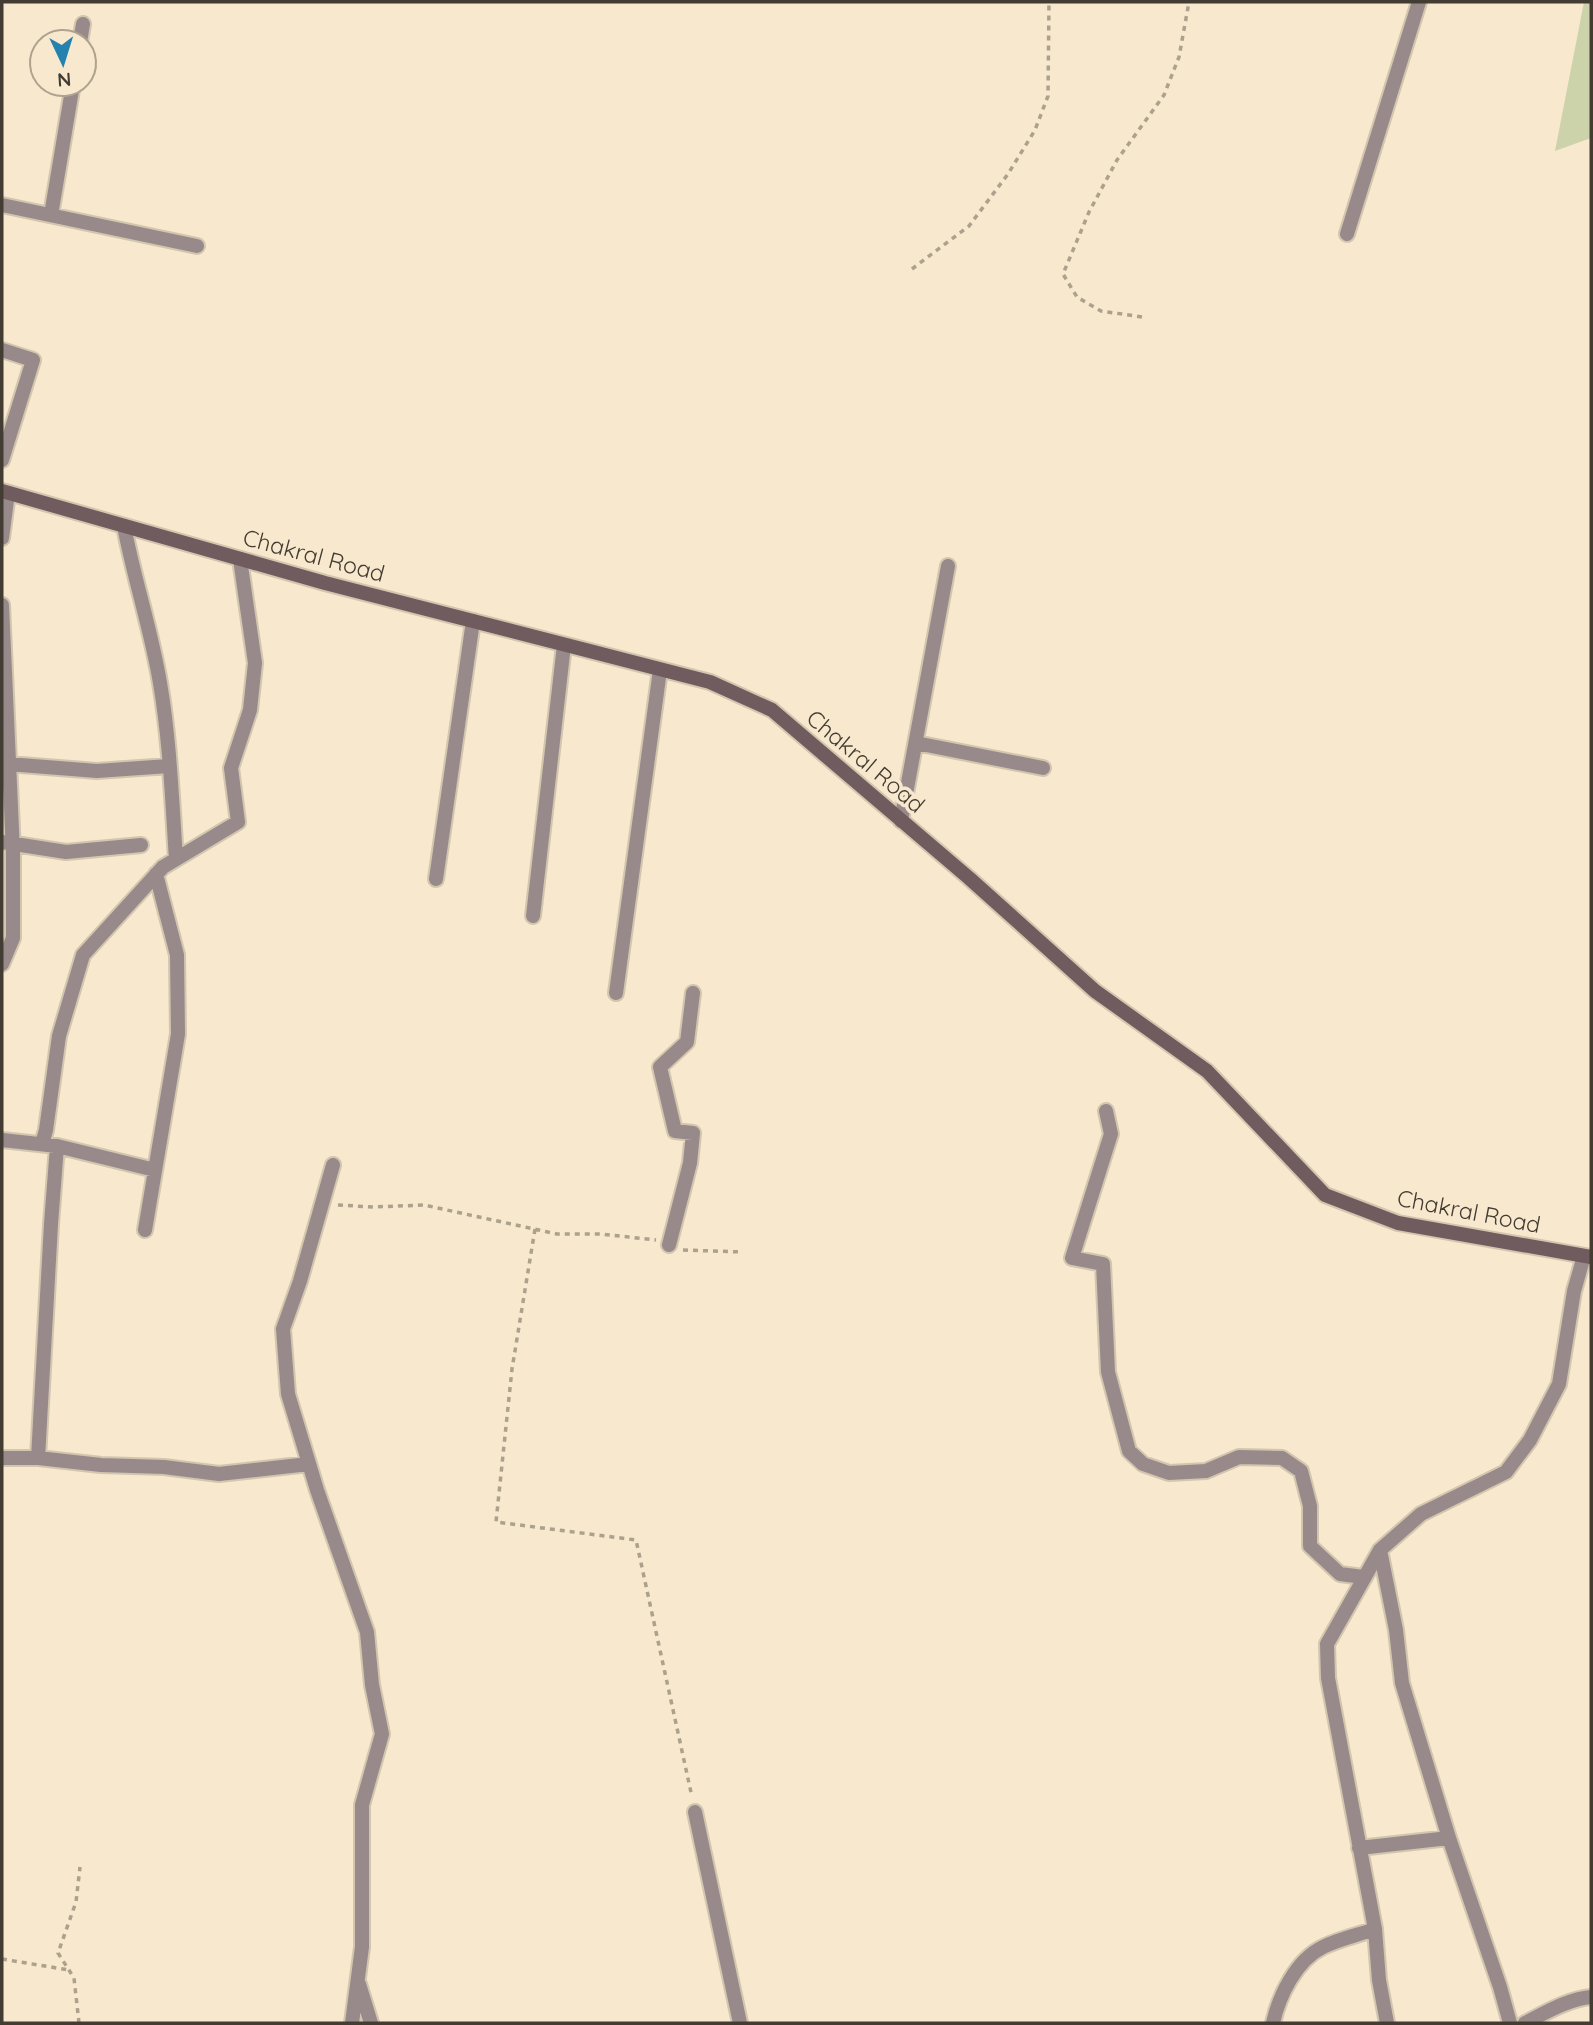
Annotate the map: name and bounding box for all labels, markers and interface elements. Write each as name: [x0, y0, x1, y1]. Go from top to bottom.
north arrow: [28, 28, 98, 98]
text: N: [56, 68, 72, 92]
street label: Chakral Road: [240, 522, 388, 588]
street label: Chakral Road: [801, 703, 931, 819]
street label: Chakral Road: [1395, 1183, 1543, 1239]

